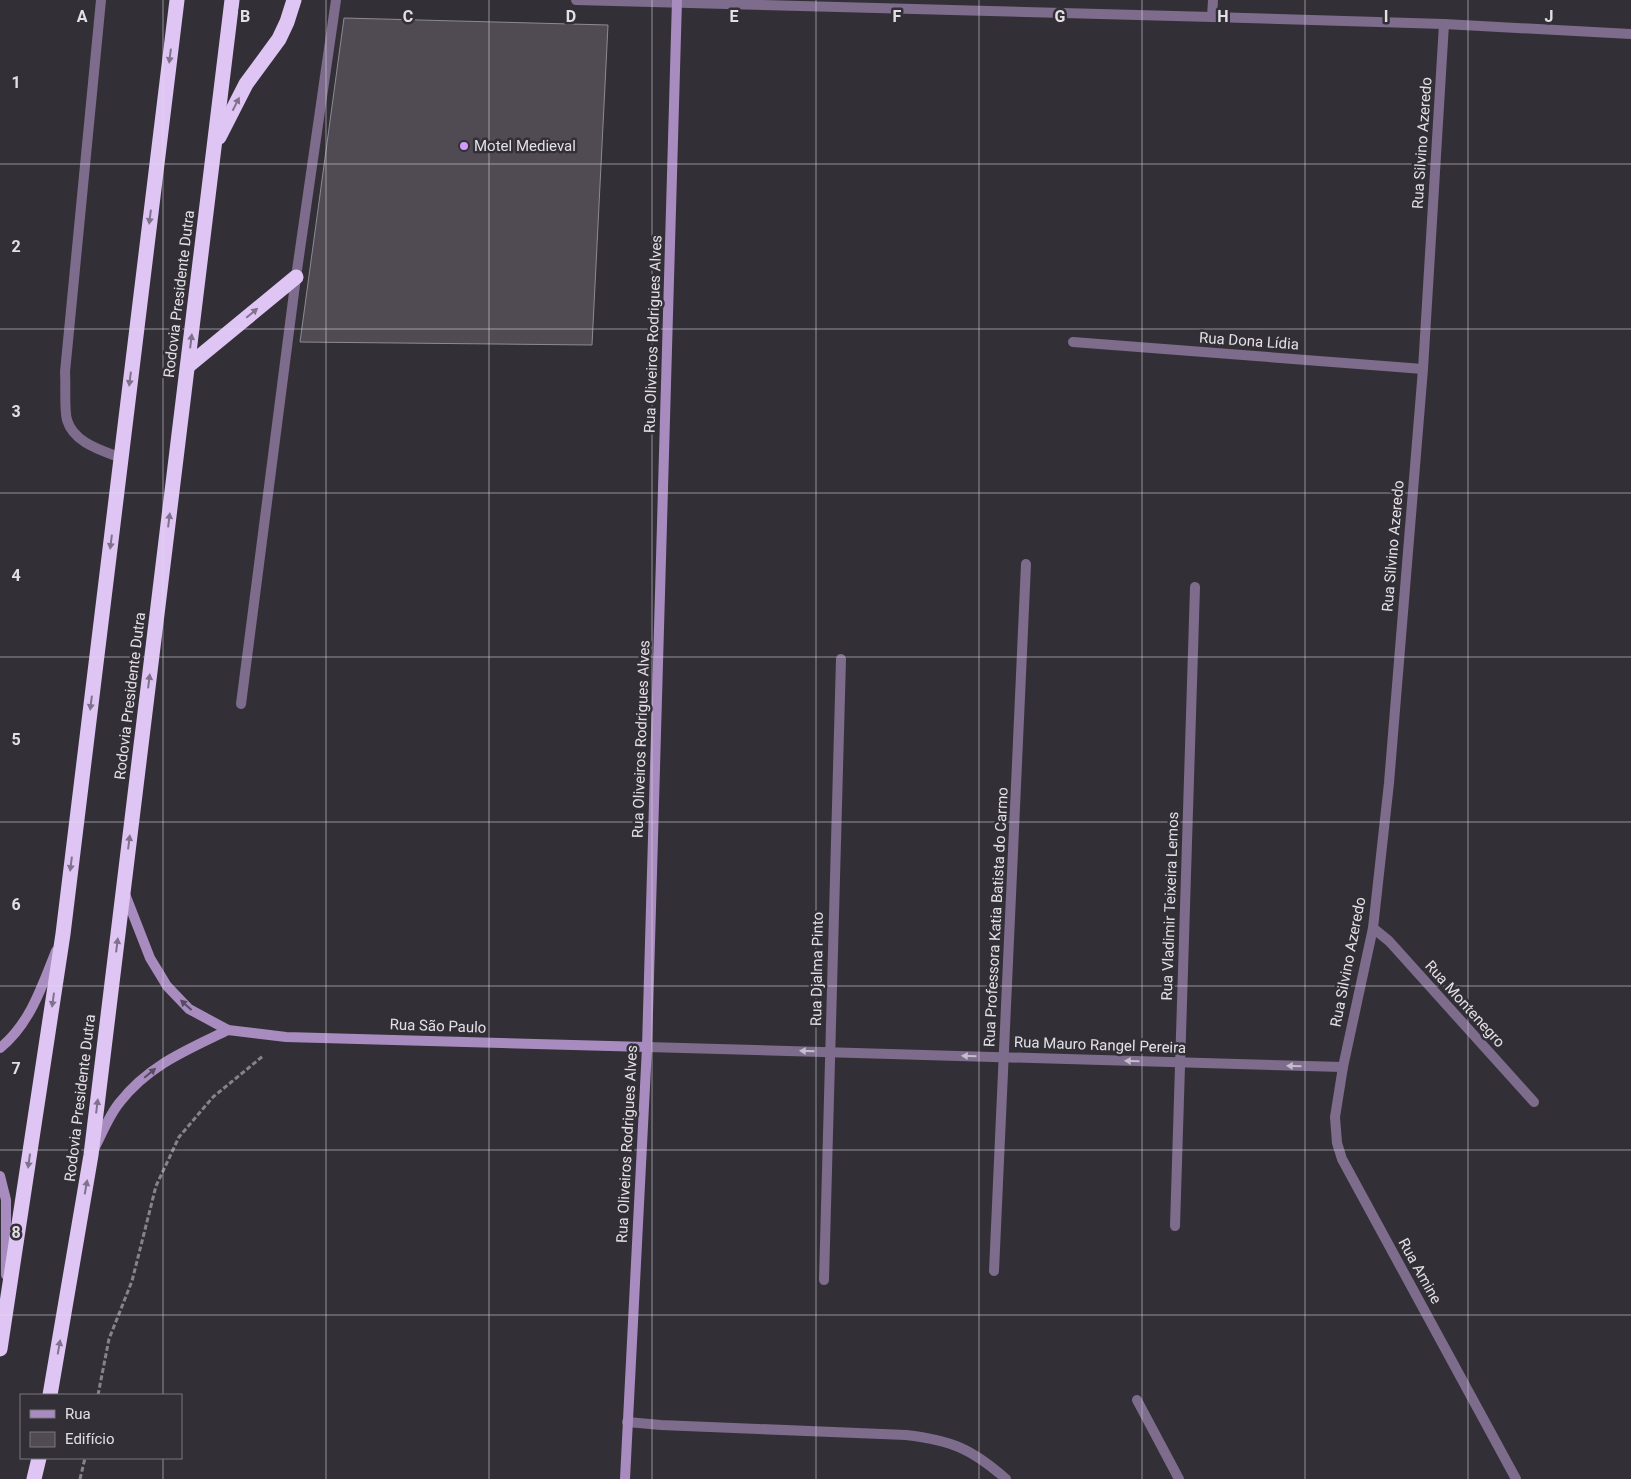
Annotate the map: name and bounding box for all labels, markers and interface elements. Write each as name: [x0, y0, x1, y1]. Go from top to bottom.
text: A: [77, 7, 88, 26]
text: B: [240, 7, 250, 26]
text: C: [403, 7, 413, 26]
text: D: [566, 7, 576, 26]
text: E: [730, 7, 739, 26]
text: F: [893, 7, 902, 26]
text: G: [1055, 7, 1066, 26]
text: H: [1217, 7, 1229, 26]
text: I: [1384, 7, 1388, 26]
text: J: [1545, 7, 1553, 26]
one-way arrow: [166, 48, 174, 64]
text: 1: [11, 73, 21, 92]
street label: Rua Silvino Azeredo: [1408, 76, 1436, 210]
one-way arrow: [232, 96, 240, 111]
place label: Motel Medieval: [474, 137, 576, 155]
marker: Motel Medieval: [458, 140, 470, 152]
street label: Rodovia Presidente Dutra: [160, 209, 198, 379]
one-way arrow: [146, 210, 154, 226]
street label: Rua Oliveiros Rodrigues Alves: [641, 235, 665, 433]
text: 2: [11, 237, 21, 256]
one-way arrow: [246, 308, 258, 319]
street label: Rua Dona Lídia: [1198, 329, 1300, 353]
one-way arrow: [187, 333, 195, 349]
one-way arrow: [126, 371, 134, 387]
text: 3: [11, 402, 21, 421]
street label: Rua Silvino Azeredo: [1378, 479, 1408, 613]
one-way arrow: [165, 511, 173, 527]
one-way arrow: [106, 534, 114, 550]
text: 4: [11, 566, 21, 585]
street label: Rodovia Presidente Dutra: [111, 611, 149, 781]
street label: Rua Oliveiros Rodrigues Alves: [629, 640, 653, 838]
one-way arrow: [145, 673, 153, 689]
one-way arrow: [87, 695, 95, 711]
text: 5: [11, 730, 21, 749]
street label: Rua Professora Katia Batista do Carmo: [980, 787, 1012, 1047]
street label: Rua Vladimir Teixeira Lemos: [1158, 811, 1182, 1001]
one-way arrow: [125, 834, 133, 850]
one-way arrow: [67, 857, 75, 873]
text: 6: [11, 895, 21, 914]
street label: Rua Silvino Azeredo: [1327, 895, 1369, 1029]
street label: Rua Djalma Pinto: [807, 912, 827, 1026]
one-way arrow: [113, 937, 121, 953]
street label: Rua Montenegro: [1421, 957, 1509, 1051]
one-way arrow: [49, 992, 57, 1008]
one-way arrow: [180, 1000, 193, 1011]
street label: Rodovia Presidente Dutra: [61, 1013, 99, 1183]
street label: Rua São Paulo: [389, 1015, 487, 1037]
street label: Rua Mauro Rangel Pereira: [1014, 1033, 1186, 1057]
street label: Rua Oliveiros Rodrigues Alves: [613, 1045, 641, 1243]
one-way arrow: [799, 1047, 815, 1055]
one-way arrow: [961, 1052, 977, 1060]
one-way arrow: [1124, 1057, 1140, 1065]
text: 7: [11, 1059, 21, 1078]
one-way arrow: [1286, 1062, 1302, 1070]
one-way arrow: [143, 1068, 156, 1079]
one-way arrow: [93, 1098, 101, 1114]
one-way arrow: [25, 1153, 33, 1169]
one-way arrow: [82, 1179, 90, 1195]
text: 8: [11, 1223, 21, 1242]
street label: Rua Amine: [1395, 1235, 1445, 1307]
one-way arrow: [55, 1339, 63, 1355]
legend: [20, 1394, 182, 1459]
text: Rua: [65, 1405, 91, 1423]
text: Edifício: [65, 1430, 114, 1448]

